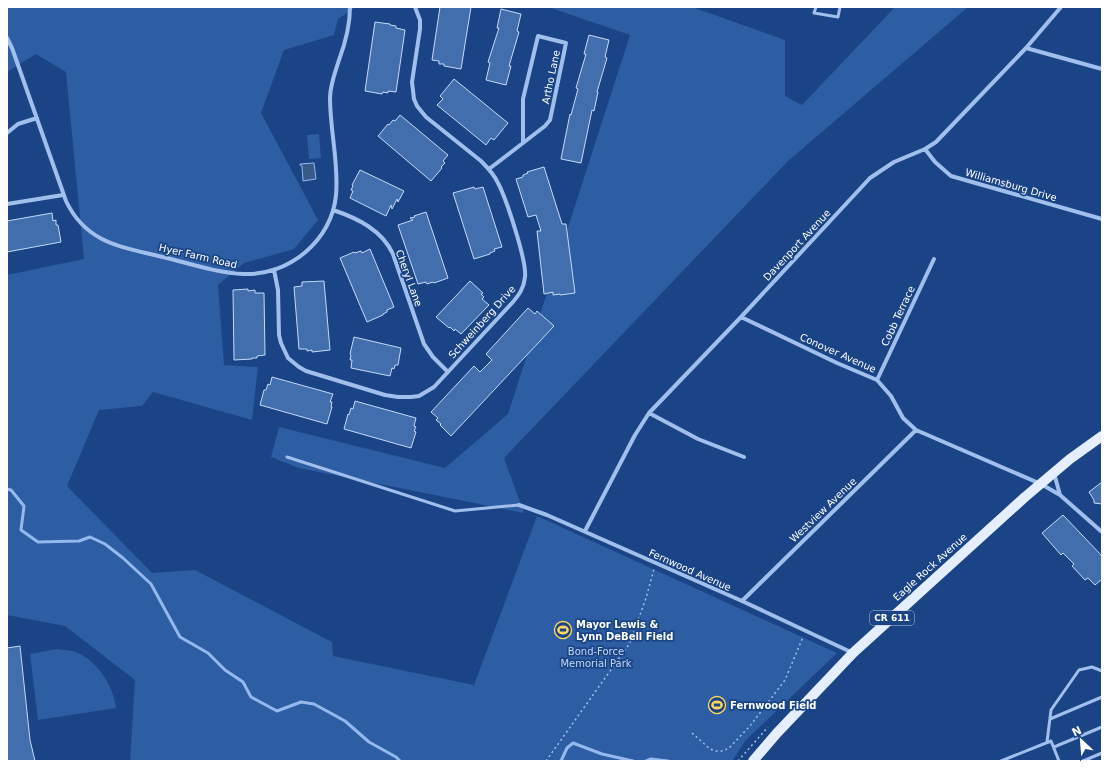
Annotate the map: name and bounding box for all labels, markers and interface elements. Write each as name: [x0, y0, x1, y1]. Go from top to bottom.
street label: Artho Lane: [540, 49, 562, 105]
street label: Williamsburg Drive: [964, 167, 1058, 203]
street label: Davenport Avenue: [761, 207, 833, 283]
street label: Hyer Farm Road: [158, 242, 238, 270]
street label: Cheryl Lane: [394, 248, 424, 308]
street label: Schweinberg Drive: [446, 283, 518, 361]
street label: Cobb Terrace: [879, 284, 917, 348]
street label: Conover Avenue: [798, 331, 878, 375]
street label: Westview Avenue: [788, 475, 858, 545]
street label: Eagle Rock Avenue: [891, 531, 969, 603]
street label: Fernwood Avenue: [647, 547, 733, 593]
road number: CR 611: [870, 611, 914, 625]
place label: Mayor Lewis & Lynn DeBell Field: [576, 619, 673, 642]
sports icon: Mayor Lewis & Lynn DeBell Field: [553, 620, 573, 640]
park label: Bond-Force Memorial Park: [560, 646, 632, 669]
sports icon: Fernwood Field: [707, 695, 727, 715]
place label: Fernwood Field: [730, 700, 817, 711]
north arrow: [1061, 720, 1101, 760]
text: N: [1070, 724, 1084, 739]

